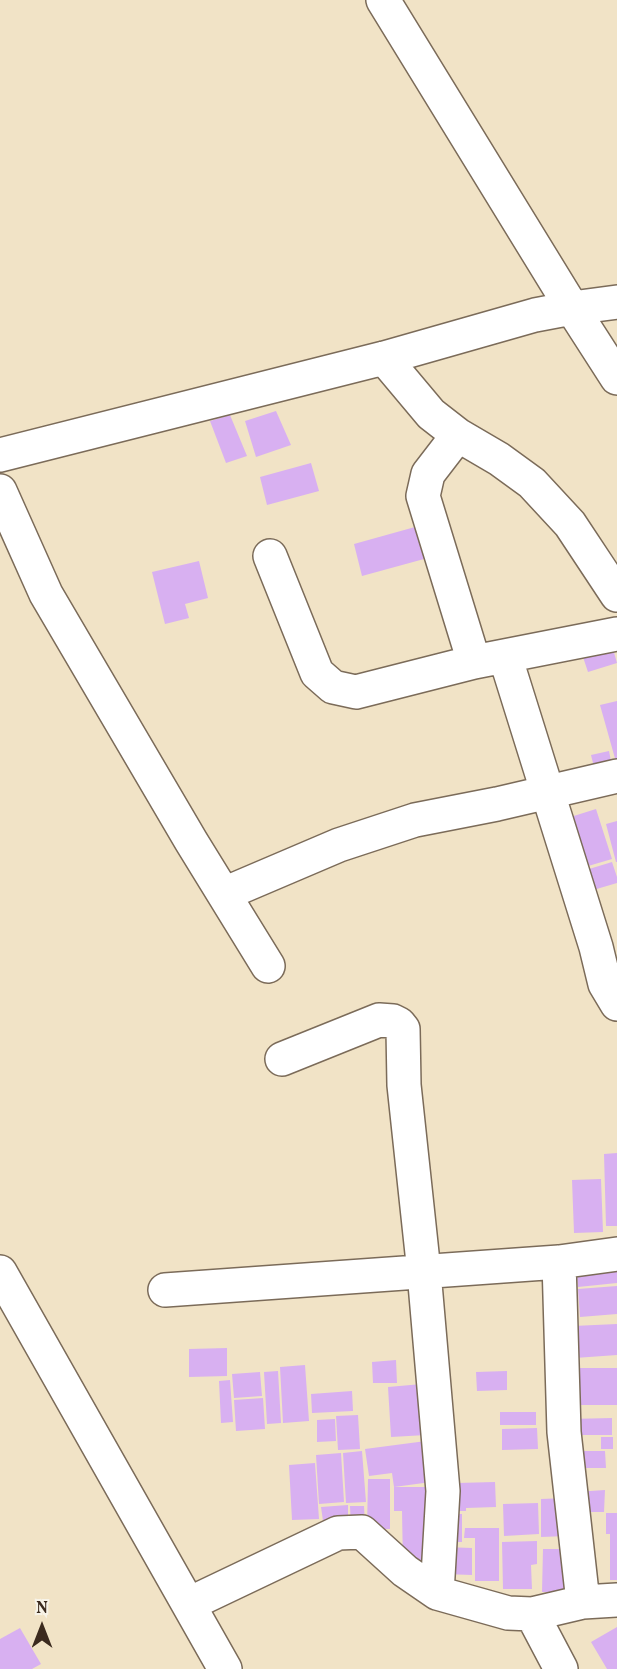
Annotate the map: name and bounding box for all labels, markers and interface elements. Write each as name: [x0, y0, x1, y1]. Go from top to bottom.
north arrow: [12, 1597, 72, 1657]
text: N: [36, 1598, 48, 1620]

